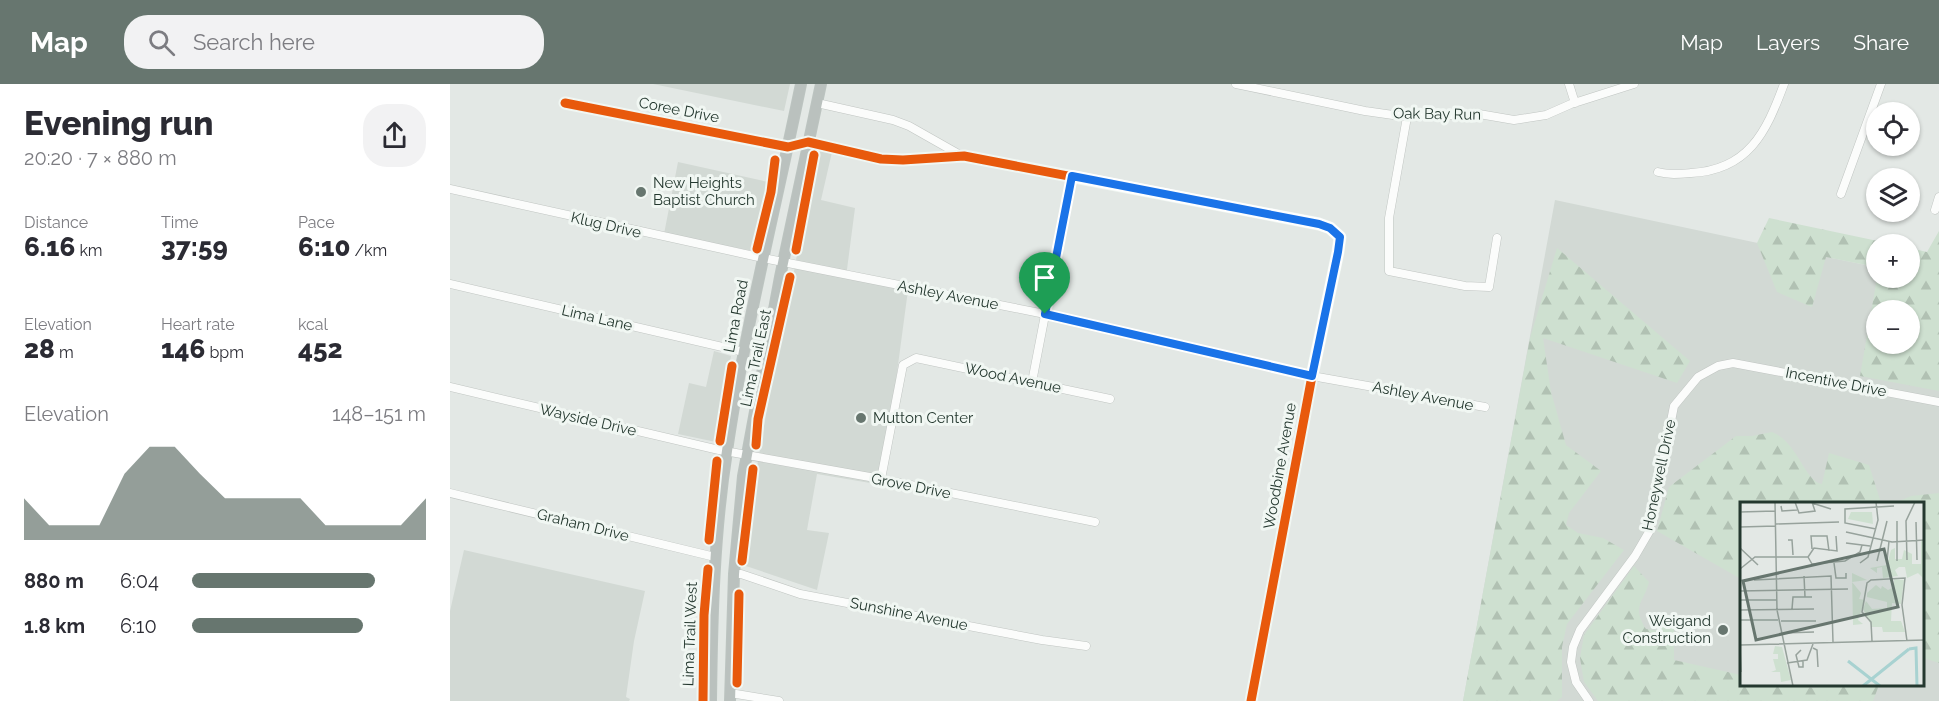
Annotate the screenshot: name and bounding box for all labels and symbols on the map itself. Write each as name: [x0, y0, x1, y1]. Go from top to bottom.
street label: Coree Drive: [637, 93, 721, 127]
street label: Oak Bay Run: [1393, 104, 1481, 124]
place label: New Heights Baptist Church: [653, 174, 755, 209]
marker: New Heights Baptist Church: [634, 185, 648, 199]
street label: Klug Drive: [569, 208, 643, 242]
pin: [1019, 252, 1070, 314]
street label: Ashley Avenue: [896, 276, 1000, 314]
street label: Lima Road: [720, 278, 752, 354]
street label: Lima Lane: [560, 301, 634, 335]
street label: Lima Trail East: [737, 308, 775, 408]
street label: Wood Avenue: [963, 359, 1063, 397]
street label: Incentive Drive: [1784, 363, 1888, 401]
street label: Ashley Avenue: [1371, 377, 1475, 415]
street label: Wayside Drive: [538, 400, 638, 440]
street label: Woodbine Avenue: [1260, 401, 1300, 531]
place label: Mutton Center: [873, 409, 974, 427]
marker: Mutton Center: [854, 411, 868, 425]
street label: Honeywell Drive: [1638, 417, 1680, 532]
street label: Grove Drive: [870, 469, 952, 503]
inset map: [1740, 502, 1924, 686]
street label: Graham Drive: [535, 505, 631, 545]
street label: Lima Trail West: [679, 581, 701, 687]
street label: Sunshine Avenue: [849, 594, 970, 634]
place label: Weigand Construction: [1622, 612, 1711, 647]
marker: Weigand Construction: [1716, 623, 1730, 637]

